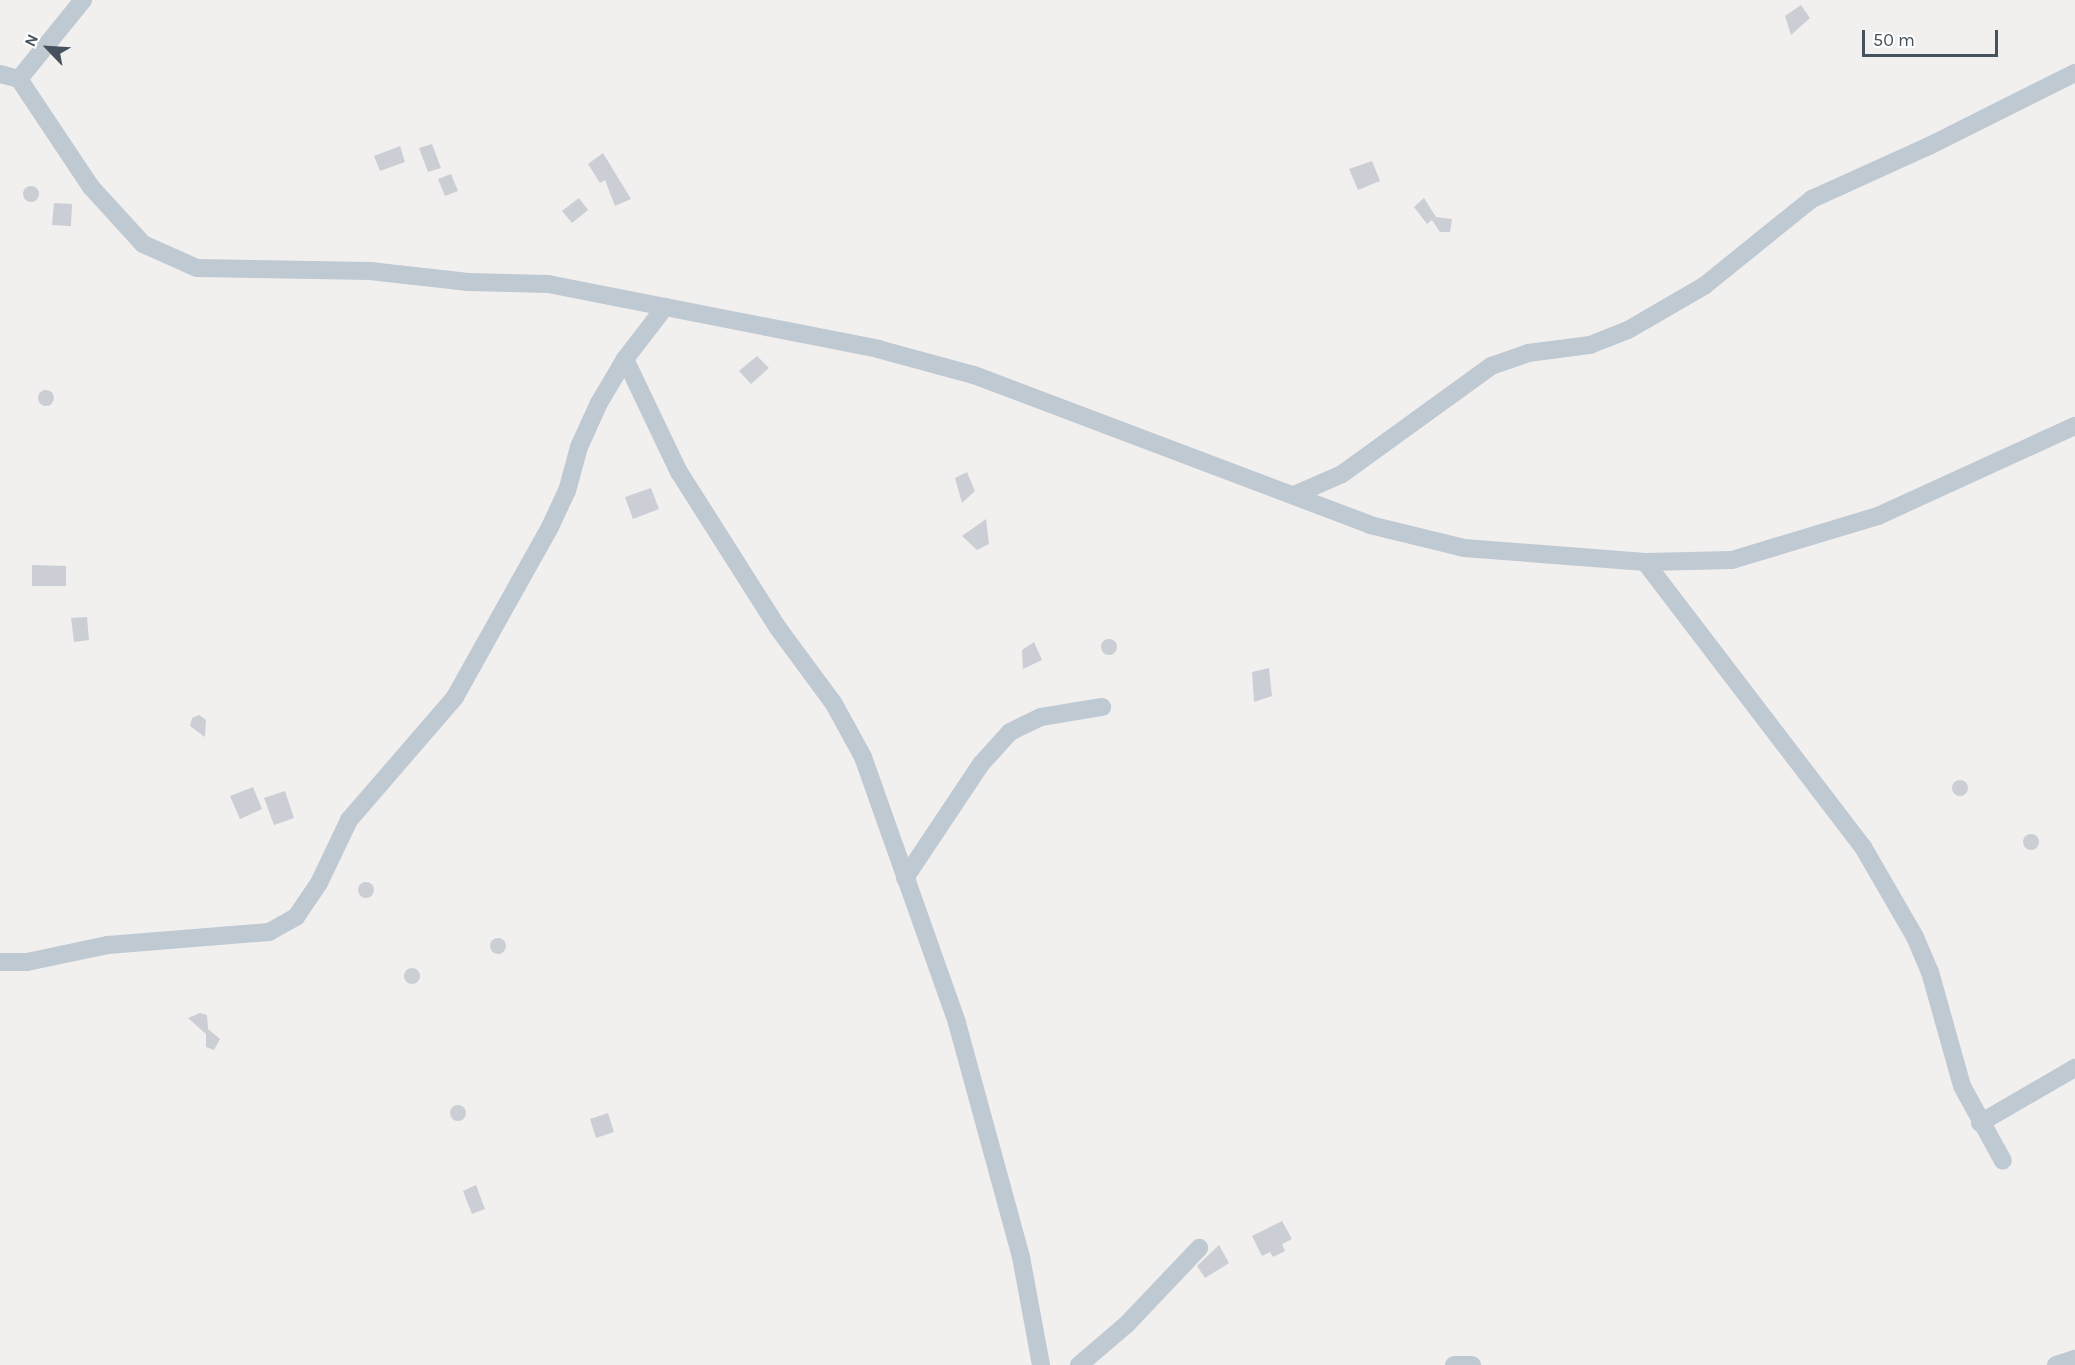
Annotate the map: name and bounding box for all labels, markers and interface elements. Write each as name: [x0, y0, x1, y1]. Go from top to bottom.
north arrow: [18, 18, 78, 78]
scale bar: [1865, 18, 2002, 56]
text: 50 m: [1873, 29, 1915, 51]
text: N: [20, 31, 42, 49]

